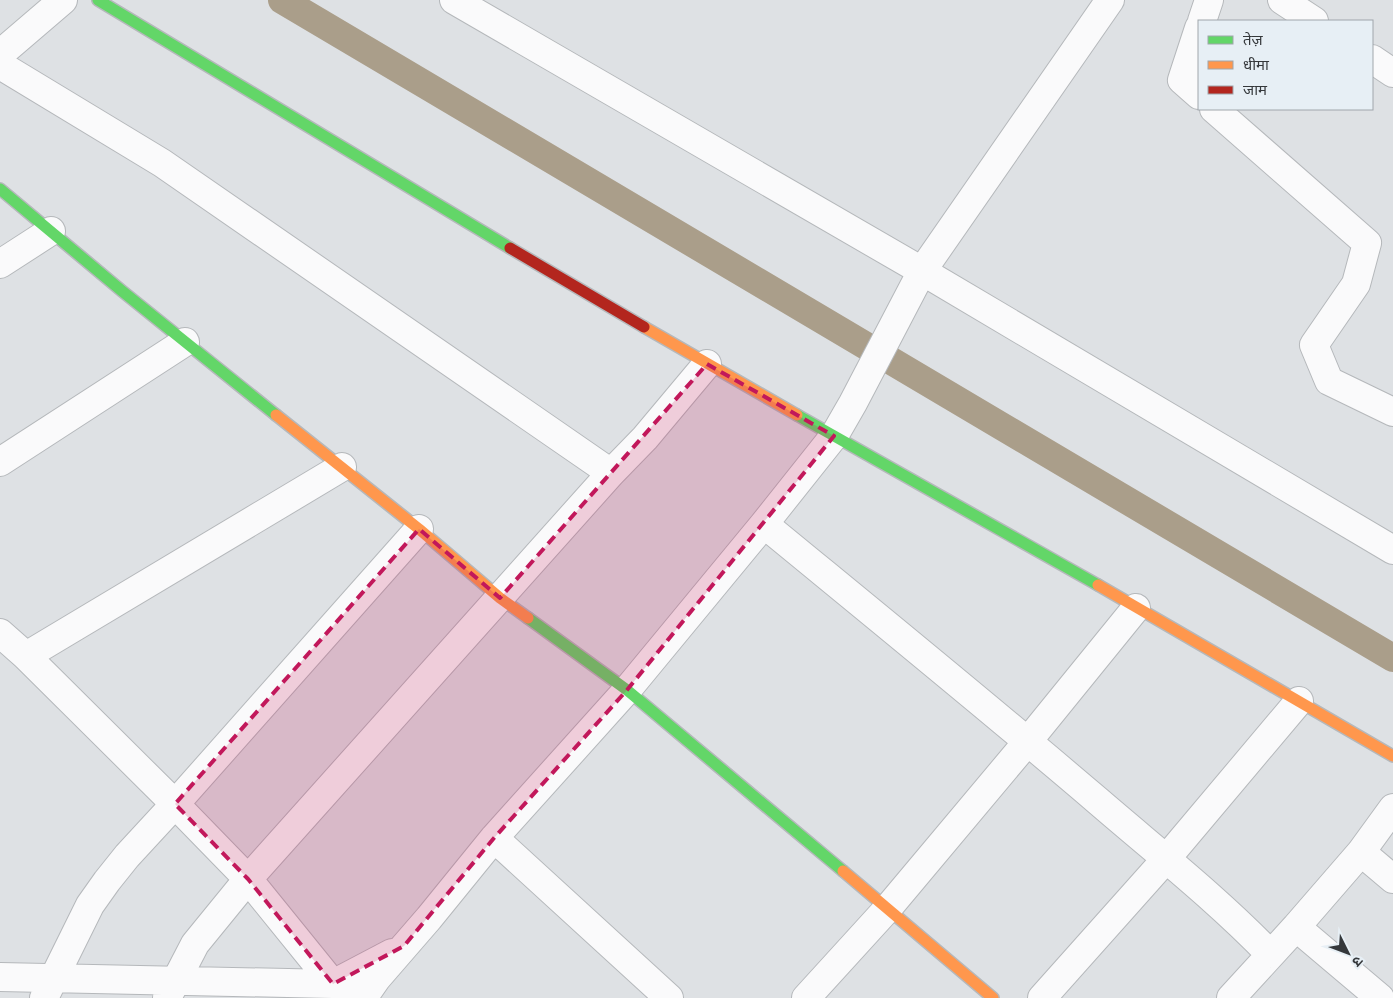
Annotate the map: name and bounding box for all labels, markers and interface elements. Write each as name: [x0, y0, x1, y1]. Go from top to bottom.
legend: [1198, 20, 1373, 110]
text: तेज़: [1243, 31, 1264, 48]
text: धीमा: [1243, 56, 1270, 73]
text: जाम: [1243, 81, 1268, 98]
north arrow: [1323, 928, 1373, 978]
text: उ: [1348, 953, 1366, 971]

